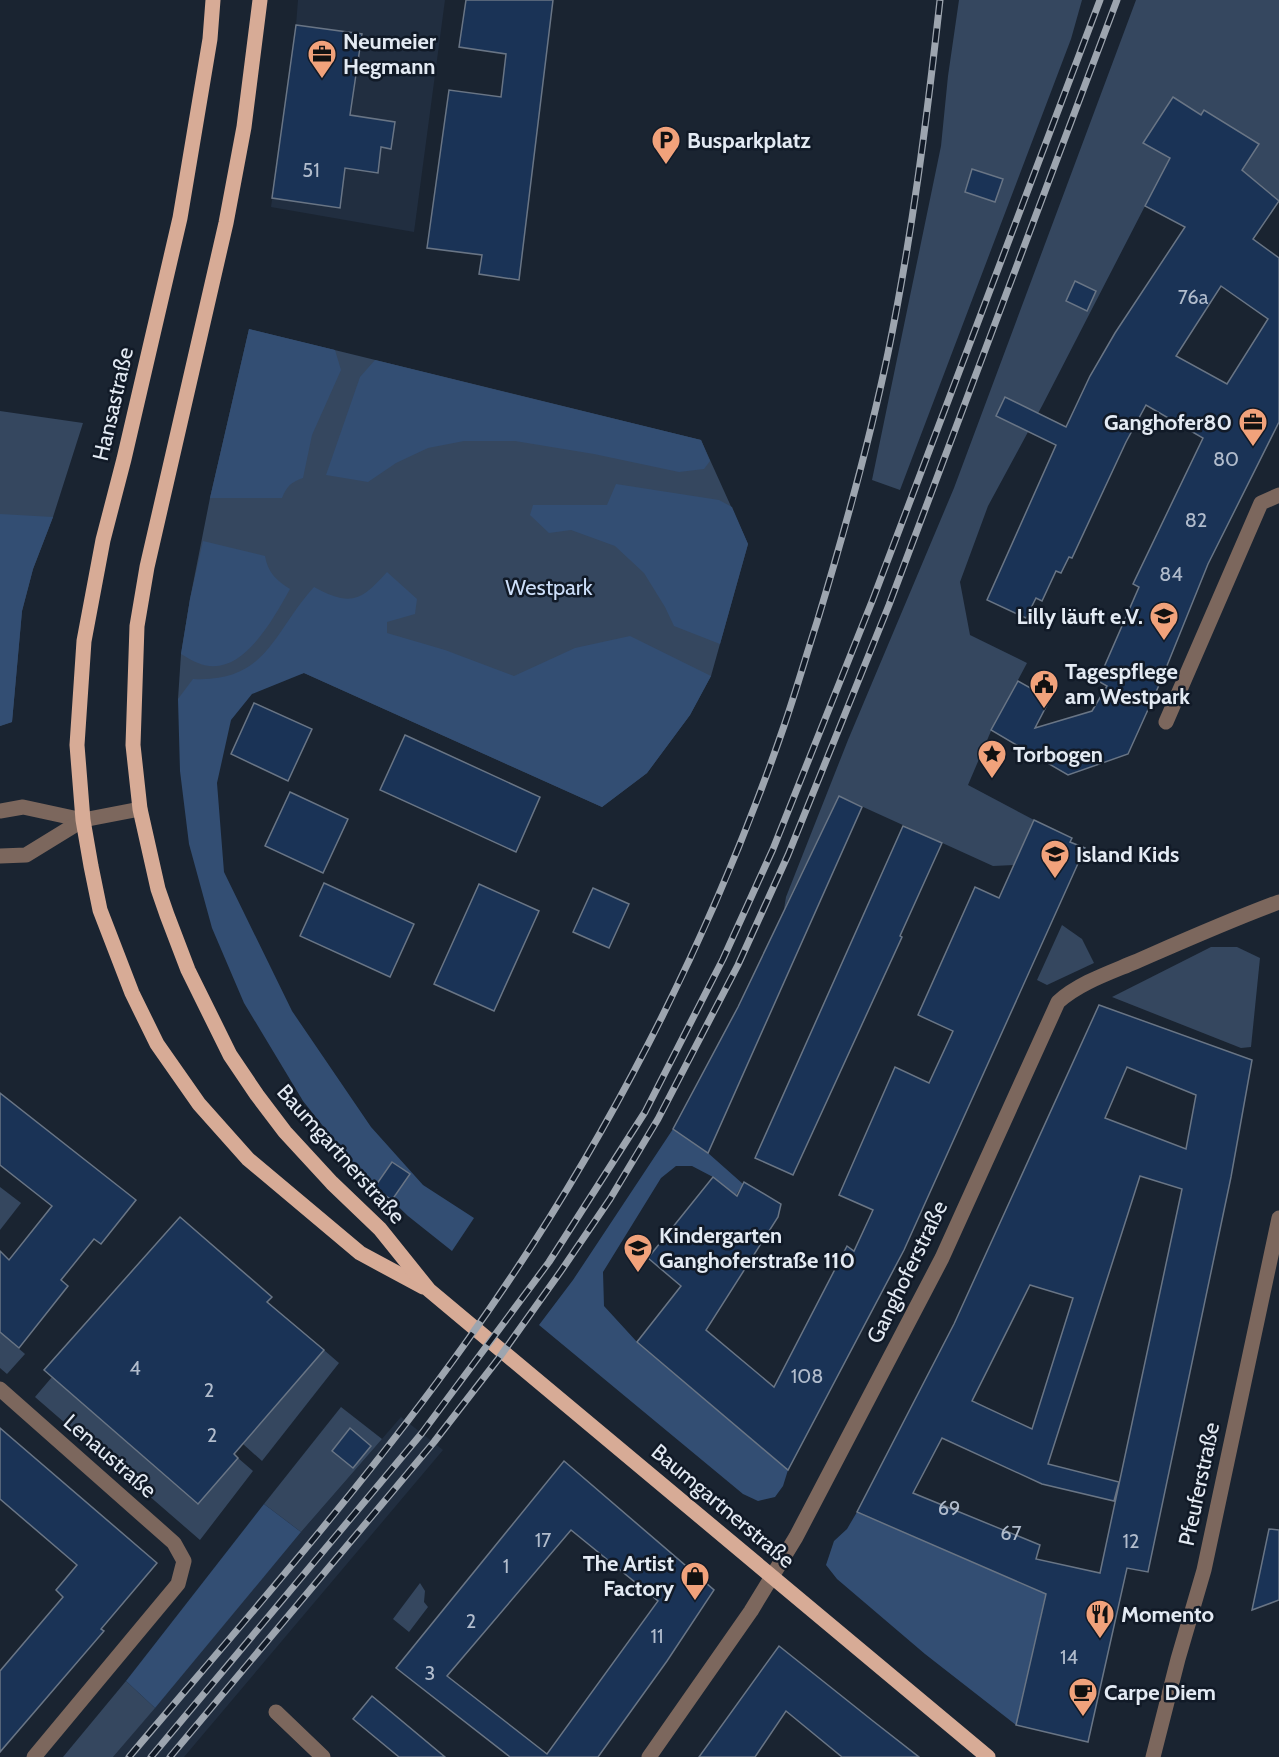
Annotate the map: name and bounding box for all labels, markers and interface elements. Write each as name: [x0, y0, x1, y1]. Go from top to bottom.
place label: Neumeier Heg‍mann: [343, 28, 437, 80]
office icon: Neumeier Heg‍mann: [306, 38, 338, 80]
parking icon: Busparkplatz: [650, 124, 682, 166]
place label: Busparkplatz: [687, 127, 811, 154]
house number: 51: [302, 158, 320, 182]
house number: 76a: [1178, 285, 1209, 309]
street label: Hansastraße: [87, 345, 139, 463]
office icon: Ganghofer80: [1237, 406, 1269, 448]
place label: Ganghofer80: [1104, 409, 1232, 436]
house number: 80: [1213, 447, 1239, 471]
house number: 82: [1185, 508, 1207, 532]
house number: 84: [1159, 562, 1183, 586]
park label: Westpark: [505, 574, 593, 601]
school or university icon: Lilly läuft e.V.: [1148, 600, 1180, 642]
place label: Lilly läuft e.V.: [1017, 603, 1143, 630]
place label: Tagespflege am Westpark: [1065, 658, 1190, 710]
public building icon: Tagespflege am Westpark: [1028, 668, 1060, 710]
place icon: Torbogen: [976, 738, 1008, 780]
place label: Torbogen: [1013, 741, 1103, 768]
school or university icon: Island Kids: [1039, 838, 1071, 880]
place label: Island Kids: [1076, 841, 1179, 868]
street label: Baumgartnerstraße: [271, 1079, 411, 1229]
street label: Ganghoferstraße: [861, 1196, 953, 1348]
place label: Kindergarten Ganghoferstraße 110: [659, 1222, 855, 1274]
school or university icon: Kindergarten Ganghoferstraße 110: [622, 1232, 654, 1274]
house number: 4: [129, 1356, 141, 1380]
house number: 108: [791, 1364, 823, 1388]
house number: 2: [204, 1378, 214, 1402]
street label: Lenaustraße: [58, 1408, 162, 1504]
street label: Pfeuferstraße: [1173, 1420, 1225, 1548]
house number: 2: [207, 1423, 217, 1447]
street label: Baumgartnerstraße: [646, 1438, 800, 1574]
house number: 69: [938, 1496, 960, 1520]
house number: 67: [1000, 1521, 1022, 1545]
house number: 17: [535, 1528, 551, 1552]
house number: 12: [1123, 1529, 1140, 1553]
place label: The Artist Factory: [583, 1550, 674, 1602]
house number: 1: [503, 1554, 509, 1578]
shop icon: The Artist Factory: [679, 1560, 711, 1602]
restaurant icon: Momento: [1084, 1598, 1116, 1640]
place label: Momento: [1121, 1601, 1214, 1628]
house number: 2: [466, 1609, 476, 1633]
house number: 11: [650, 1624, 664, 1648]
house number: 14: [1060, 1645, 1078, 1669]
house number: 3: [425, 1661, 435, 1685]
cafe icon: Carpe Diem: [1067, 1676, 1099, 1718]
place label: Carpe Diem: [1104, 1679, 1216, 1706]

